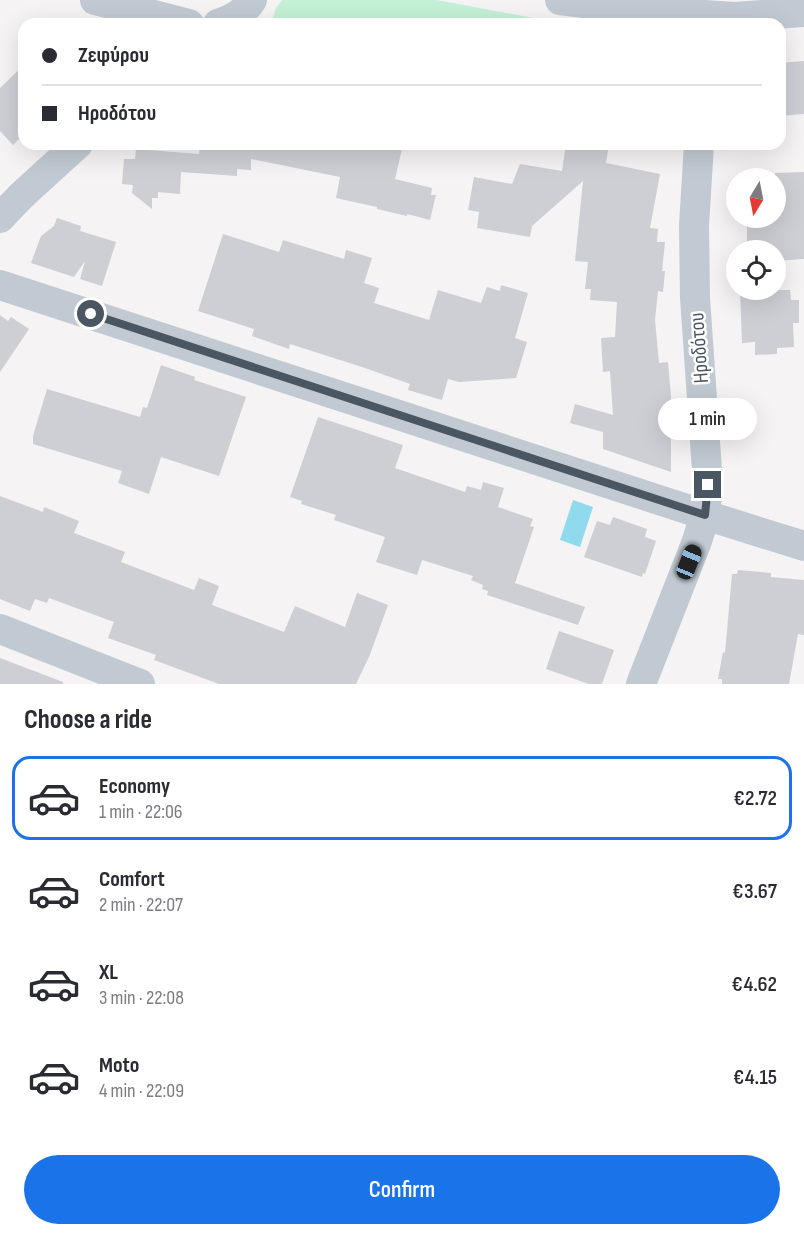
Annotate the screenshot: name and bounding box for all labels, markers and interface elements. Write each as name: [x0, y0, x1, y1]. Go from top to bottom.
text: Ζεφύρου: [78, 42, 149, 69]
text: Ηροδότου: [78, 100, 156, 127]
north arrow: [726, 168, 786, 228]
map controls: [726, 168, 786, 300]
button: locate: [726, 240, 786, 300]
route start: [77, 300, 104, 327]
street label: Ηροδότου: [684, 312, 714, 384]
callout: 1 min: [658, 398, 758, 440]
text: 1 min: [689, 407, 726, 431]
route end: [694, 471, 721, 498]
car: [674, 542, 704, 582]
text: Choose a ride: [24, 704, 152, 736]
icon: car: [27, 771, 81, 825]
text: Economy: [99, 773, 170, 800]
text: €2.72: [734, 785, 777, 812]
text: 1 min · 22:06: [99, 800, 183, 824]
icon: car: [27, 864, 81, 918]
text: Comfort: [99, 866, 165, 893]
text: €3.67: [732, 878, 777, 905]
text: 2 min · 22:07: [99, 893, 183, 917]
icon: car: [27, 957, 81, 1011]
text: XL: [99, 959, 118, 986]
text: €4.62: [732, 971, 777, 998]
text: 3 min · 22:08: [99, 986, 184, 1010]
icon: car: [27, 1050, 81, 1104]
text: Moto: [99, 1052, 139, 1079]
text: €4.15: [733, 1064, 777, 1091]
text: 4 min · 22:09: [99, 1079, 184, 1103]
button: Confirm: [24, 1155, 780, 1224]

